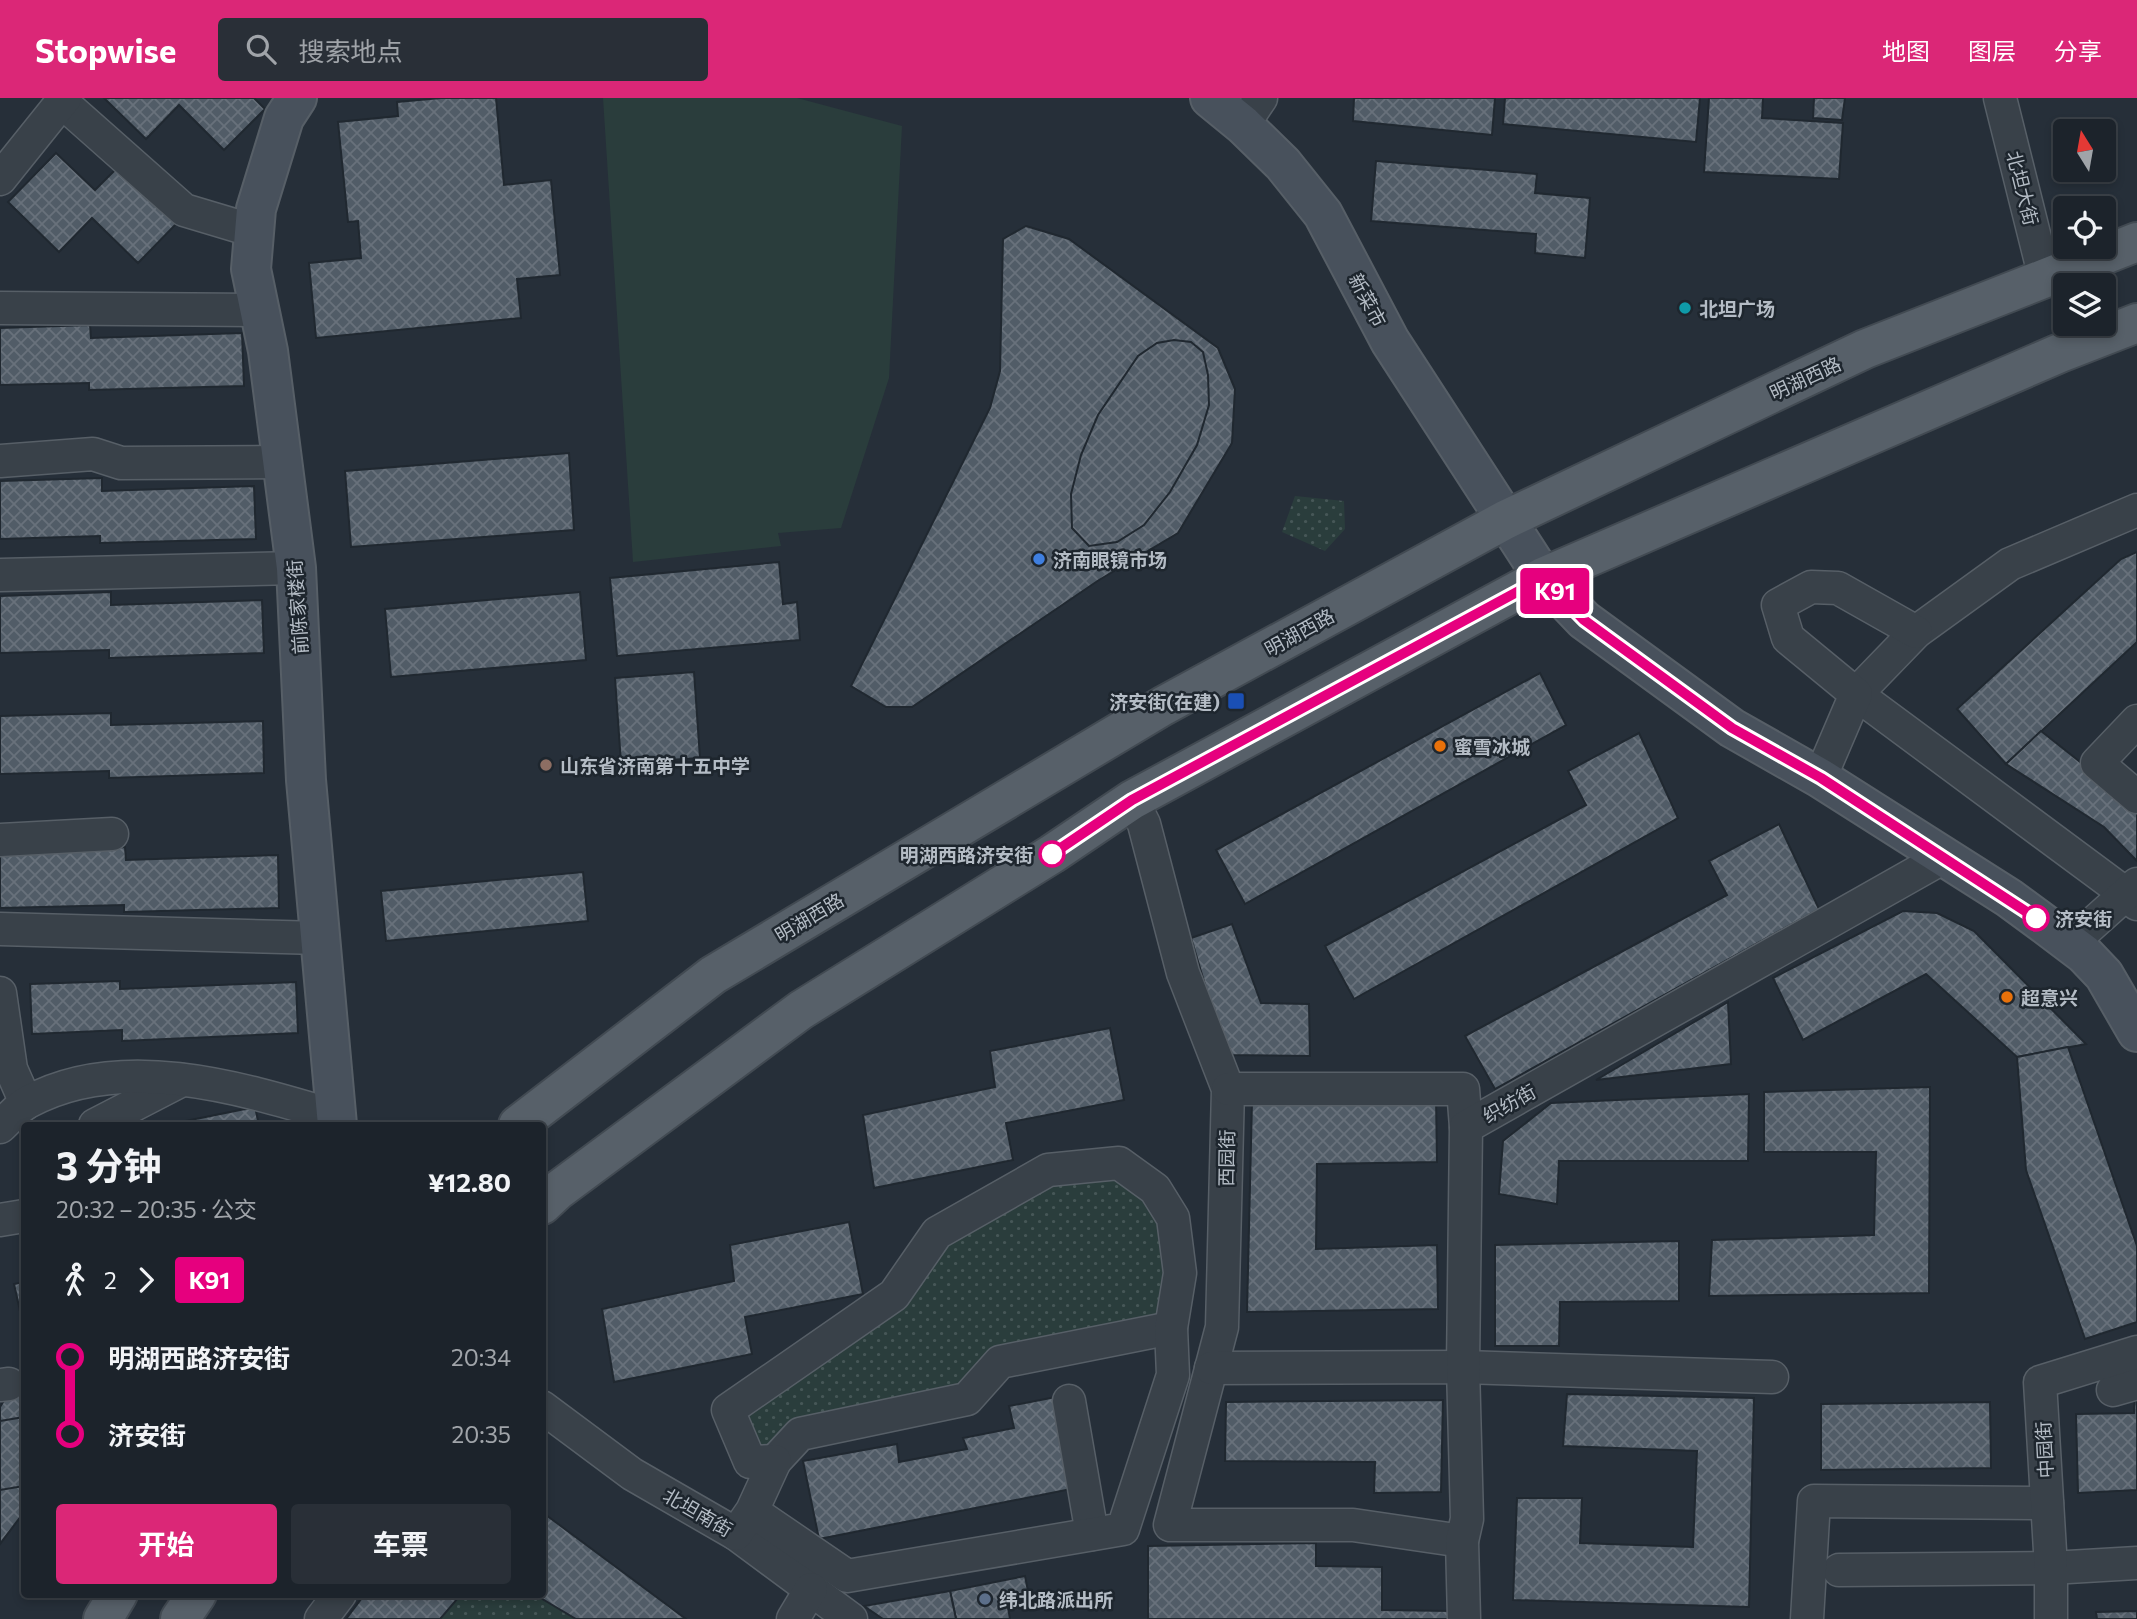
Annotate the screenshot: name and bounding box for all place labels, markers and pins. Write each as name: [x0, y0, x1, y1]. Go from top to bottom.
place label: 北坦广场: [1699, 297, 1775, 320]
marker: 北坦广场: [1677, 300, 1693, 316]
place label: 济南眼镜市场: [1053, 548, 1167, 571]
marker: 济南眼镜市场: [1031, 551, 1047, 567]
place label: 济安街(在建): [1109, 690, 1220, 713]
marker: 济安街(在建): [1226, 691, 1246, 711]
place label: 蜜雪冰城: [1454, 735, 1530, 758]
marker: 蜜雪冰城: [1432, 738, 1448, 754]
place label: 山东省济南第十五中学: [560, 754, 750, 777]
marker: 山东省济南第十五中学: [538, 757, 554, 773]
marker: 明湖西路济安街: [1039, 841, 1065, 867]
place label: 明湖西路济安街: [900, 843, 1033, 866]
marker: 济安街: [2023, 905, 2049, 931]
place label: 济安街: [2055, 907, 2112, 930]
place label: 超意兴: [2021, 986, 2078, 1009]
marker: 超意兴: [1999, 989, 2015, 1005]
place label: 纬北路派出所: [999, 1588, 1113, 1611]
marker: 纬北路派出所: [977, 1591, 993, 1607]

